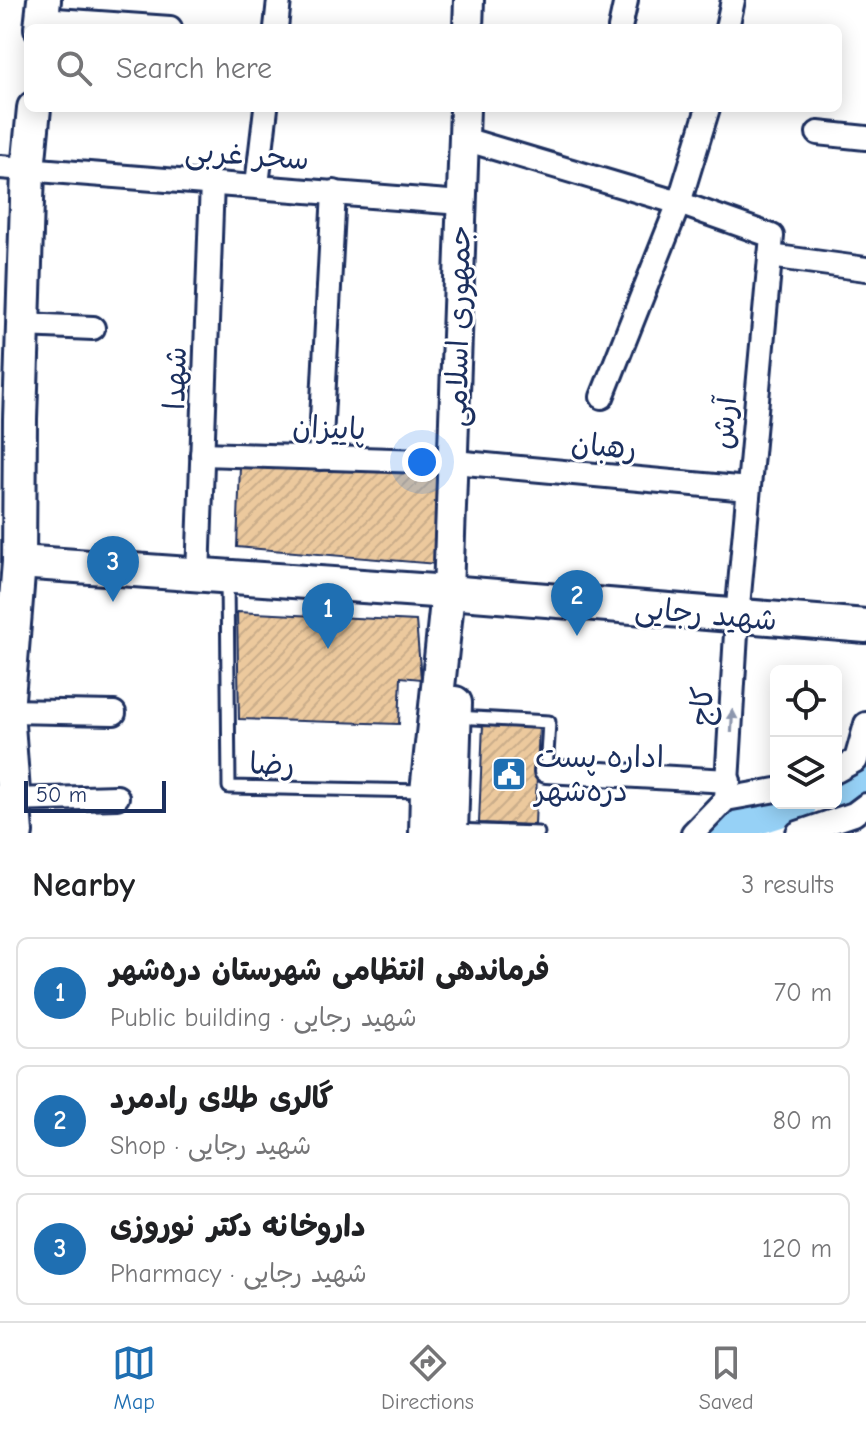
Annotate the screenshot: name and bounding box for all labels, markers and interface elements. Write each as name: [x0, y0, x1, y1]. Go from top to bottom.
search box: [24, 24, 842, 112]
icon: search: [52, 46, 96, 90]
text: Search here: [116, 51, 272, 86]
street label: سحر غربی: [184, 134, 310, 178]
street label: جمهوری اسلامی: [439, 225, 480, 427]
street label: شهدا: [157, 346, 194, 410]
street label: آرش: [705, 394, 744, 451]
street label: پاییزان: [292, 410, 366, 448]
street label: رهبان: [570, 426, 638, 467]
your location: [402, 442, 442, 482]
pin: 3: [87, 536, 139, 602]
pin: 2: [551, 570, 603, 636]
pin: 1: [302, 583, 354, 649]
street label: شهید رجایی: [633, 591, 779, 639]
map controls: [770, 665, 842, 809]
button: locate: [770, 665, 842, 737]
street label: کاج: [684, 685, 723, 727]
one-way arrow: [725, 708, 738, 733]
button: layers: [770, 737, 842, 809]
place label: اداره پست دره‌شهر: [532, 740, 664, 809]
street label: رضا: [249, 747, 295, 782]
public building icon: اداره پست دره‌شهر: [490, 755, 528, 793]
scale bar: [24, 777, 166, 813]
text: 50 m: [36, 782, 87, 808]
text: Nearby: [32, 865, 135, 905]
text: 3 results: [741, 870, 834, 900]
text: فرماندهی انتظامی شهرستان دره‌شهر: [110, 953, 550, 988]
text: 1: [55, 978, 65, 1008]
text: 70 m: [774, 978, 832, 1008]
text: Public building · شهید رجایی: [110, 1003, 417, 1033]
text: گالری طلای رادمرد: [110, 1081, 333, 1116]
text: 2: [54, 1106, 66, 1136]
text: 80 m: [773, 1106, 832, 1136]
text: Shop · شهید رجایی: [110, 1131, 311, 1161]
text: داروخانه دکتر نوروزی: [110, 1209, 366, 1244]
text: 3: [54, 1234, 66, 1264]
text: 120 m: [762, 1234, 832, 1264]
text: Pharmacy · شهید رجایی: [110, 1259, 367, 1289]
tab: Map: [112, 1341, 156, 1415]
tab: Directions: [381, 1341, 474, 1415]
tab: Saved: [699, 1341, 754, 1415]

